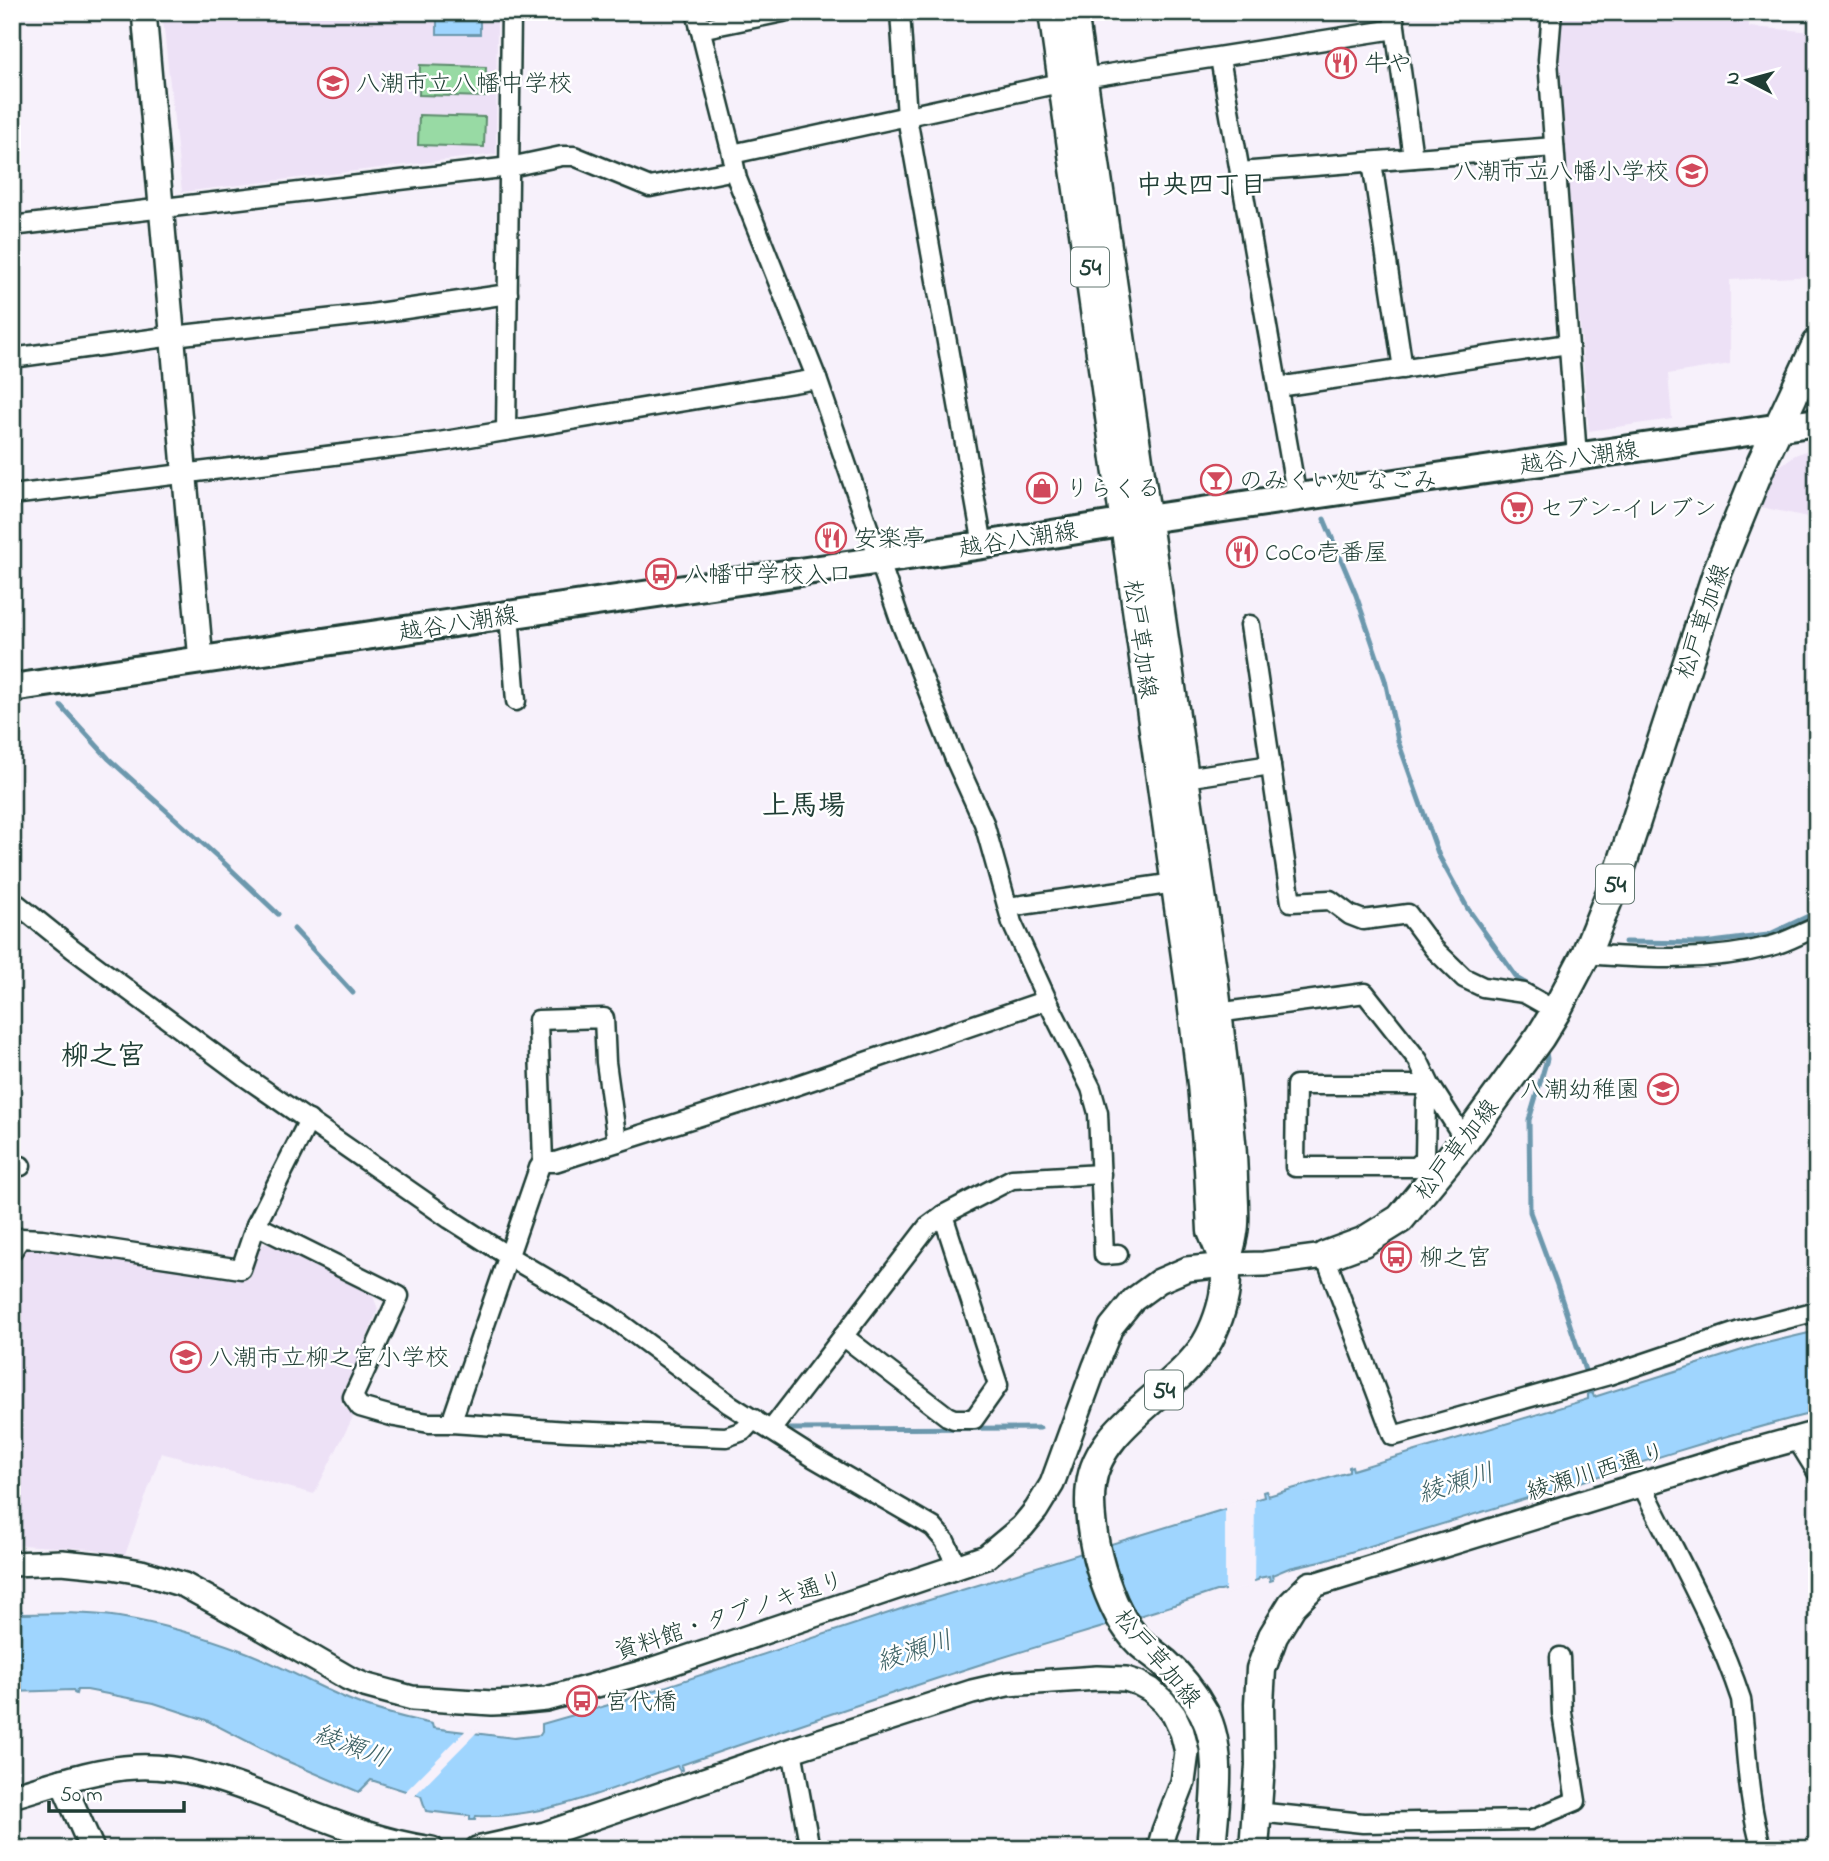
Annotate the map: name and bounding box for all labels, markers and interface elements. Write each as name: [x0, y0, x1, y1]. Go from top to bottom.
restaurant icon: 牛や: [1324, 46, 1358, 80]
north arrow: [1714, 46, 1784, 116]
place label: 牛や: [1364, 48, 1412, 83]
school or university icon: 八潮市立八幡中学校: [316, 66, 350, 100]
place label: 八潮市立八幡中学校: [356, 68, 572, 103]
text: N: [1719, 71, 1748, 86]
school or university icon: 八潮市立八幡小学校: [1675, 154, 1709, 188]
place label: 八潮市立八幡小学校: [1453, 156, 1669, 191]
district label: 中央四丁目: [1136, 168, 1266, 206]
road number: 54: [1071, 248, 1109, 286]
street label: 越谷八潮線: [1517, 434, 1641, 485]
bar icon: のみくい処 なごみ: [1199, 463, 1233, 497]
place label: のみくい処 なごみ: [1239, 465, 1437, 500]
shop icon: りらくる: [1025, 471, 1059, 505]
place label: りらくる: [1065, 473, 1161, 508]
supermarket icon: セブン-イレブン: [1500, 491, 1534, 525]
place label: セブン-イレブン: [1540, 493, 1717, 528]
street label: 越谷八潮線: [956, 515, 1080, 568]
restaurant icon: 安楽亭: [814, 521, 848, 555]
place label: 安楽亭: [854, 523, 926, 558]
restaurant icon: CoCo壱番屋: [1225, 535, 1259, 569]
place label: CoCo壱番屋: [1265, 537, 1388, 572]
bus stop icon: 八幡中学校入口: [644, 557, 678, 591]
place label: 八幡中学校入口: [684, 559, 852, 594]
street label: 松戸草加線: [1668, 559, 1740, 684]
street label: 松戸草加線: [1113, 577, 1164, 701]
street label: 越谷八潮線: [396, 599, 520, 652]
district label: 上馬場: [762, 787, 846, 828]
road number: 54: [1596, 864, 1634, 904]
district label: 柳之宮: [61, 1037, 145, 1078]
school or university icon: 八潮幼稚園: [1646, 1072, 1680, 1106]
place label: 八潮幼稚園: [1520, 1074, 1640, 1109]
street label: 松戸草加線: [1407, 1092, 1509, 1209]
bus stop icon: 柳之宮: [1379, 1240, 1413, 1274]
place label: 柳之宮: [1419, 1242, 1491, 1277]
school or university icon: 八潮市立柳之宮小学校: [169, 1340, 203, 1374]
place label: 八潮市立柳之宮小学校: [209, 1342, 449, 1377]
road number: 54: [1145, 1371, 1183, 1410]
street label: 綾瀬川西通り: [1523, 1436, 1671, 1511]
water label: 綾瀬川: [1414, 1455, 1500, 1514]
street label: 資料館・タブノキ通り: [610, 1564, 849, 1671]
street label: 松戸草加線: [1104, 1602, 1208, 1717]
water label: 綾瀬川: [872, 1623, 958, 1683]
bus stop icon: 宮代橋: [565, 1684, 599, 1718]
place label: 宮代橋: [605, 1686, 677, 1721]
water label: 綾瀬川: [308, 1716, 394, 1780]
scale bar: [49, 1770, 184, 1814]
text: 50 m: [60, 1781, 103, 1811]

